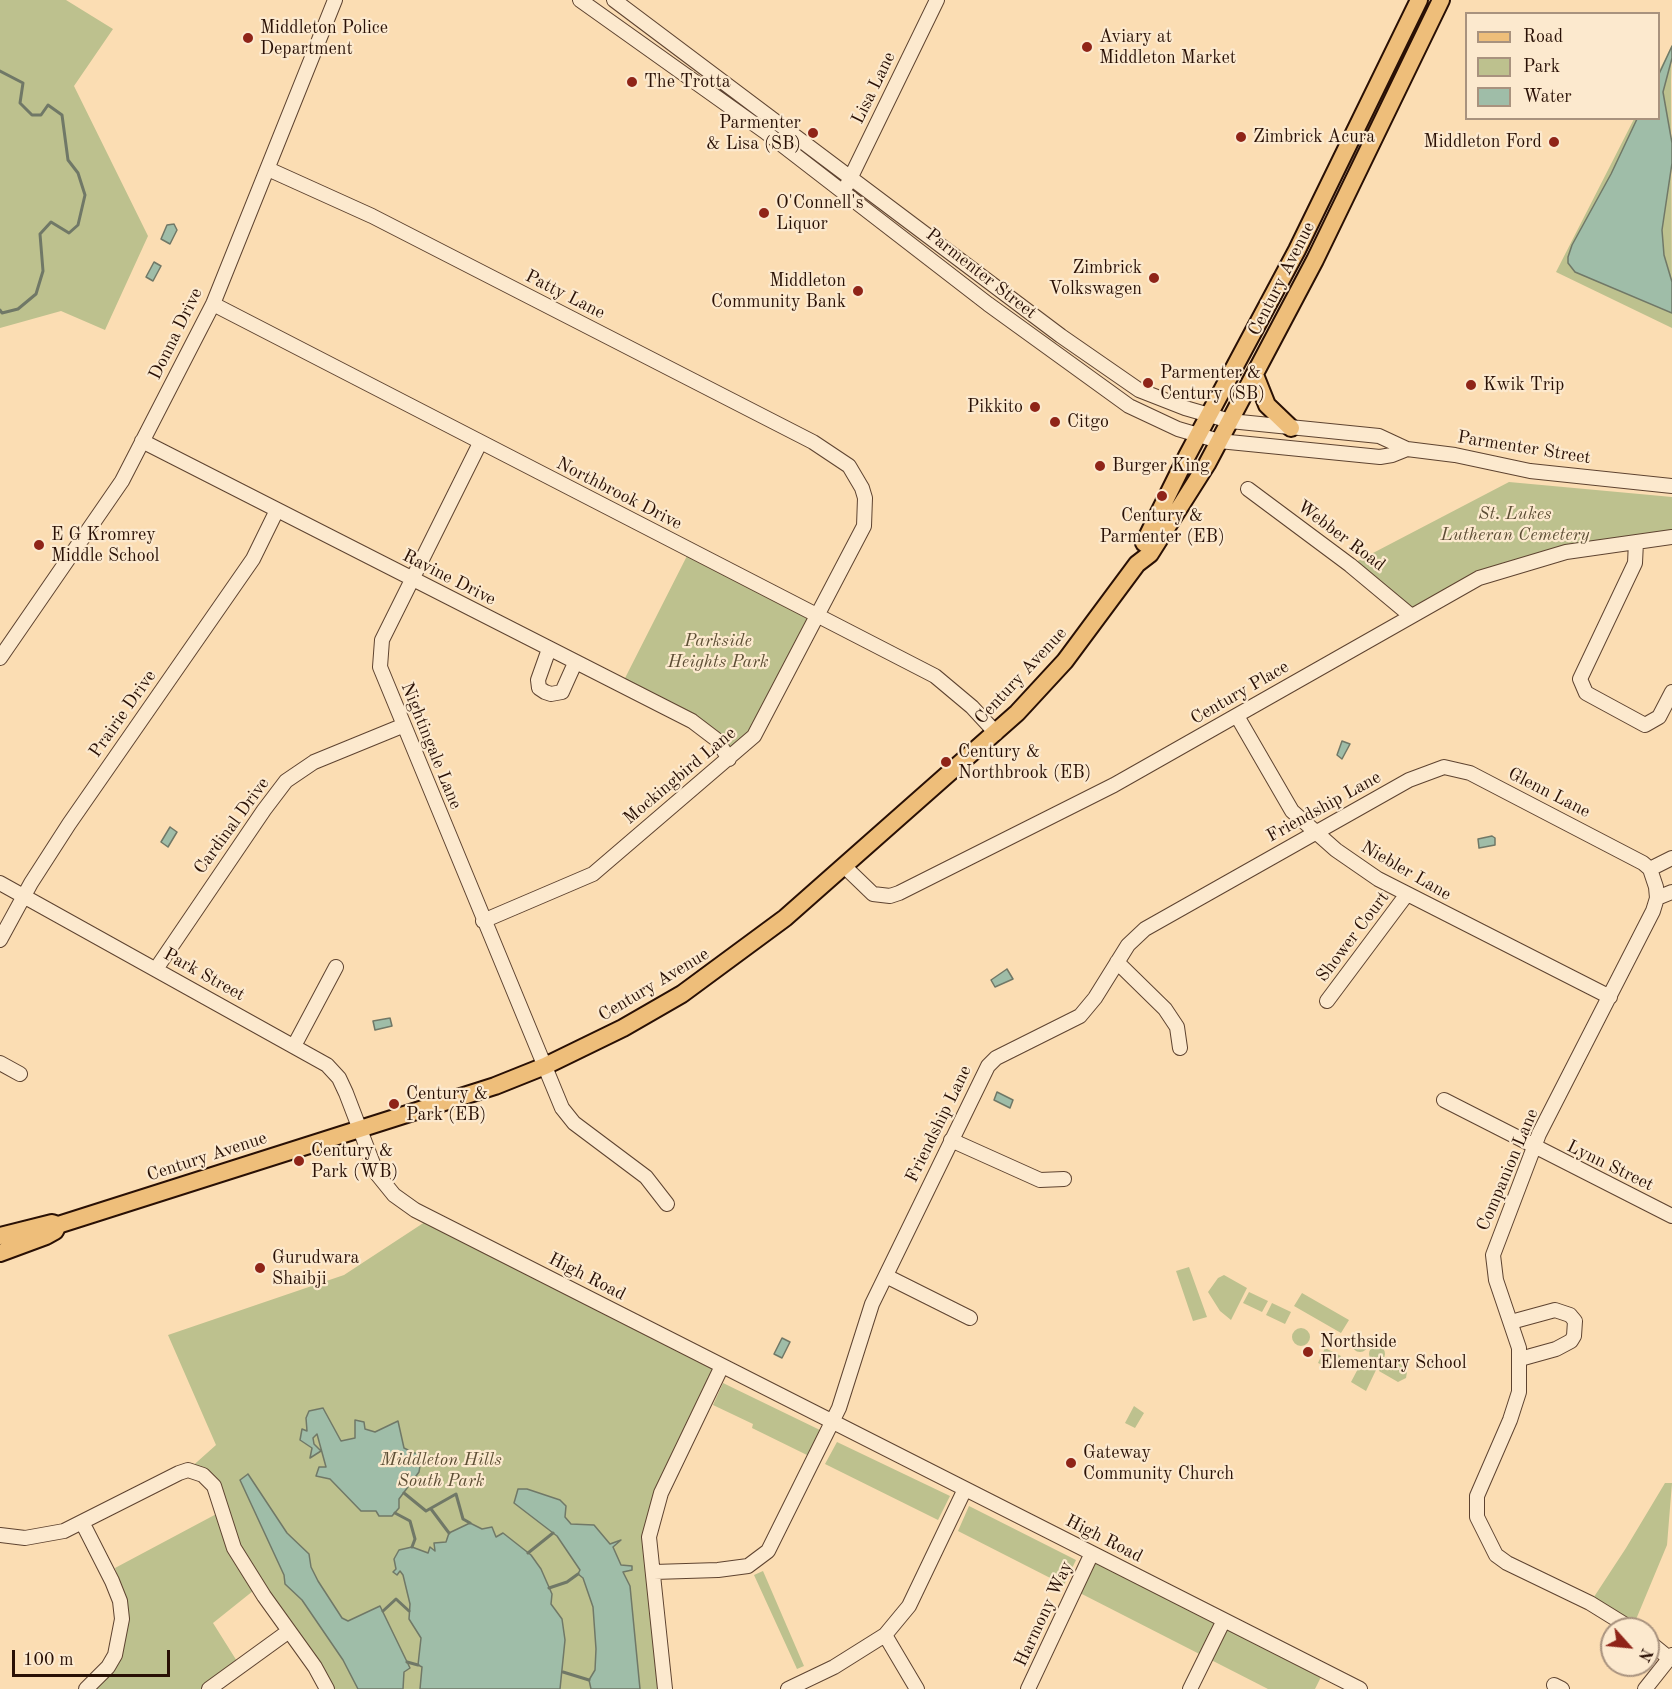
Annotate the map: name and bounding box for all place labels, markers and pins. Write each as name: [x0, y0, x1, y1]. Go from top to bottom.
place label: Middleton Police Department: [260, 17, 388, 60]
place label: Aviary at Middleton Market: [1099, 26, 1236, 68]
marker: Middleton Police Department: [241, 31, 255, 45]
marker: Aviary at Middleton Market: [1080, 40, 1094, 54]
place label: The Trotta: [644, 71, 731, 93]
marker: The Trotta: [625, 75, 639, 89]
place label: Parmenter & Lisa (SB): [706, 112, 801, 154]
marker: Parmenter & Lisa (SB): [806, 126, 820, 140]
place label: Zimbrick Acura: [1253, 126, 1375, 148]
marker: Zimbrick Acura: [1234, 130, 1248, 144]
place label: Middleton Ford: [1424, 131, 1542, 153]
marker: Middleton Ford: [1547, 135, 1561, 149]
place label: O'Connell's Liquor: [776, 192, 863, 234]
marker: O'Connell's Liquor: [757, 206, 771, 220]
place label: Zimbrick Volkswagen: [1049, 257, 1142, 300]
place label: Middleton Community Bank: [711, 270, 846, 312]
marker: Zimbrick Volkswagen: [1147, 271, 1161, 285]
marker: Middleton Community Bank: [851, 284, 865, 298]
place label: Parmenter & Century (SB): [1160, 362, 1265, 404]
place label: Kwik Trip: [1483, 374, 1564, 396]
marker: Parmenter & Century (SB): [1141, 376, 1155, 390]
marker: Kwik Trip: [1464, 378, 1478, 392]
place label: Pikkito: [967, 396, 1023, 418]
marker: Pikkito: [1028, 400, 1042, 414]
place label: Citgo: [1067, 411, 1109, 433]
marker: Citgo: [1048, 415, 1062, 429]
place label: Burger King: [1112, 455, 1210, 477]
marker: Burger King: [1093, 459, 1107, 473]
marker: Century & Parmenter (EB): [1155, 489, 1169, 503]
place label: Century & Parmenter (EB): [1099, 505, 1225, 548]
place label: E G Kromrey Middle School: [51, 524, 159, 566]
marker: E G Kromrey Middle School: [32, 538, 46, 552]
place label: Century & Northbrook (EB): [958, 741, 1091, 783]
marker: Century & Northbrook (EB): [939, 755, 953, 769]
place label: Century & Park (EB): [406, 1083, 488, 1126]
marker: Century & Park (EB): [387, 1097, 401, 1111]
place label: Century & Park (WB): [311, 1140, 398, 1182]
marker: Century & Park (WB): [292, 1154, 306, 1168]
place label: Gurudwara Shaibji: [272, 1247, 360, 1290]
marker: Gurudwara Shaibji: [253, 1261, 267, 1275]
place label: Northside Elementary School: [1320, 1331, 1467, 1374]
marker: Northside Elementary School: [1301, 1345, 1315, 1359]
place label: Gateway Community Church: [1083, 1442, 1234, 1484]
marker: Gateway Community Church: [1064, 1456, 1078, 1470]

